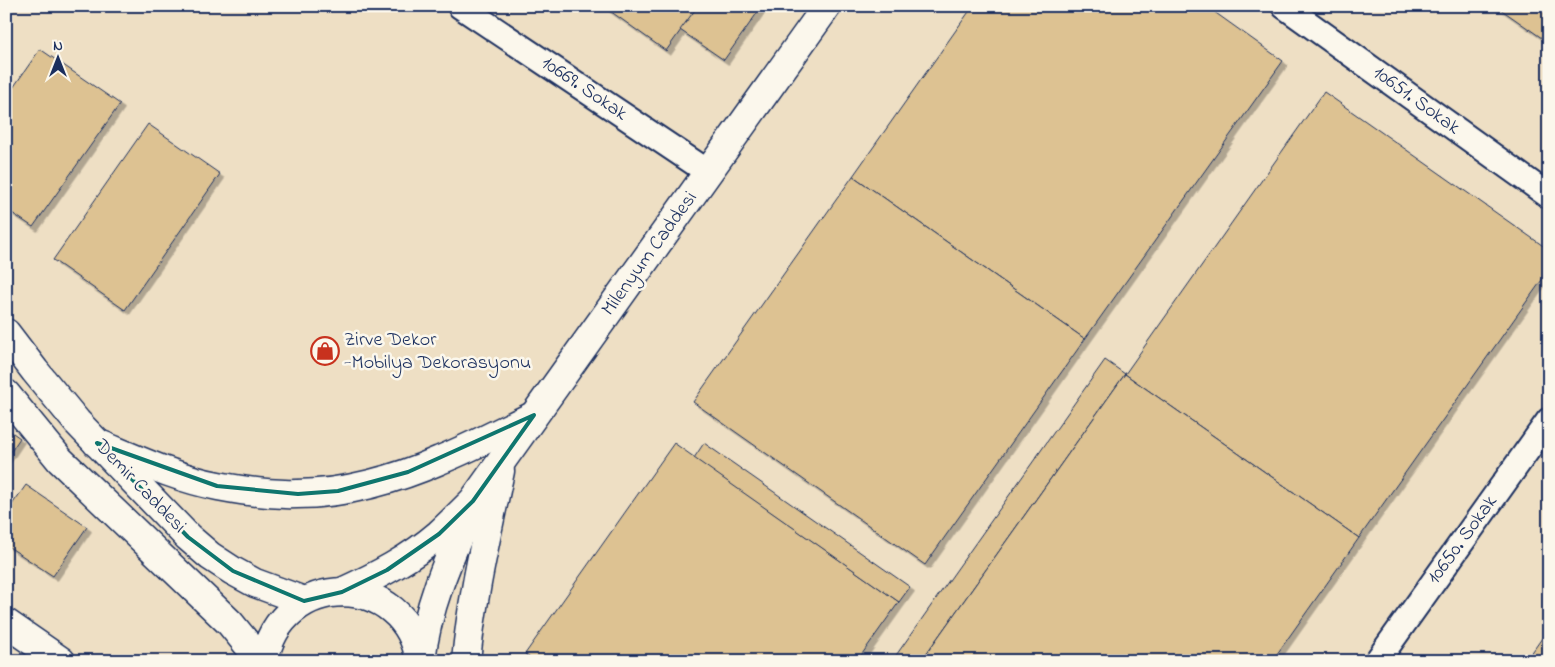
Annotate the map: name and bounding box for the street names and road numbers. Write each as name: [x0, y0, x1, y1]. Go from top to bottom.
street label: 10669. Sokak: [535, 49, 633, 129]
street label: 10651. Sokak: [1366, 59, 1466, 143]
street label: Milenyum Caddesi: [595, 186, 705, 322]
street label: Demir Caddesi: [87, 433, 192, 541]
street label: 10650. Sokak: [1421, 489, 1505, 591]

